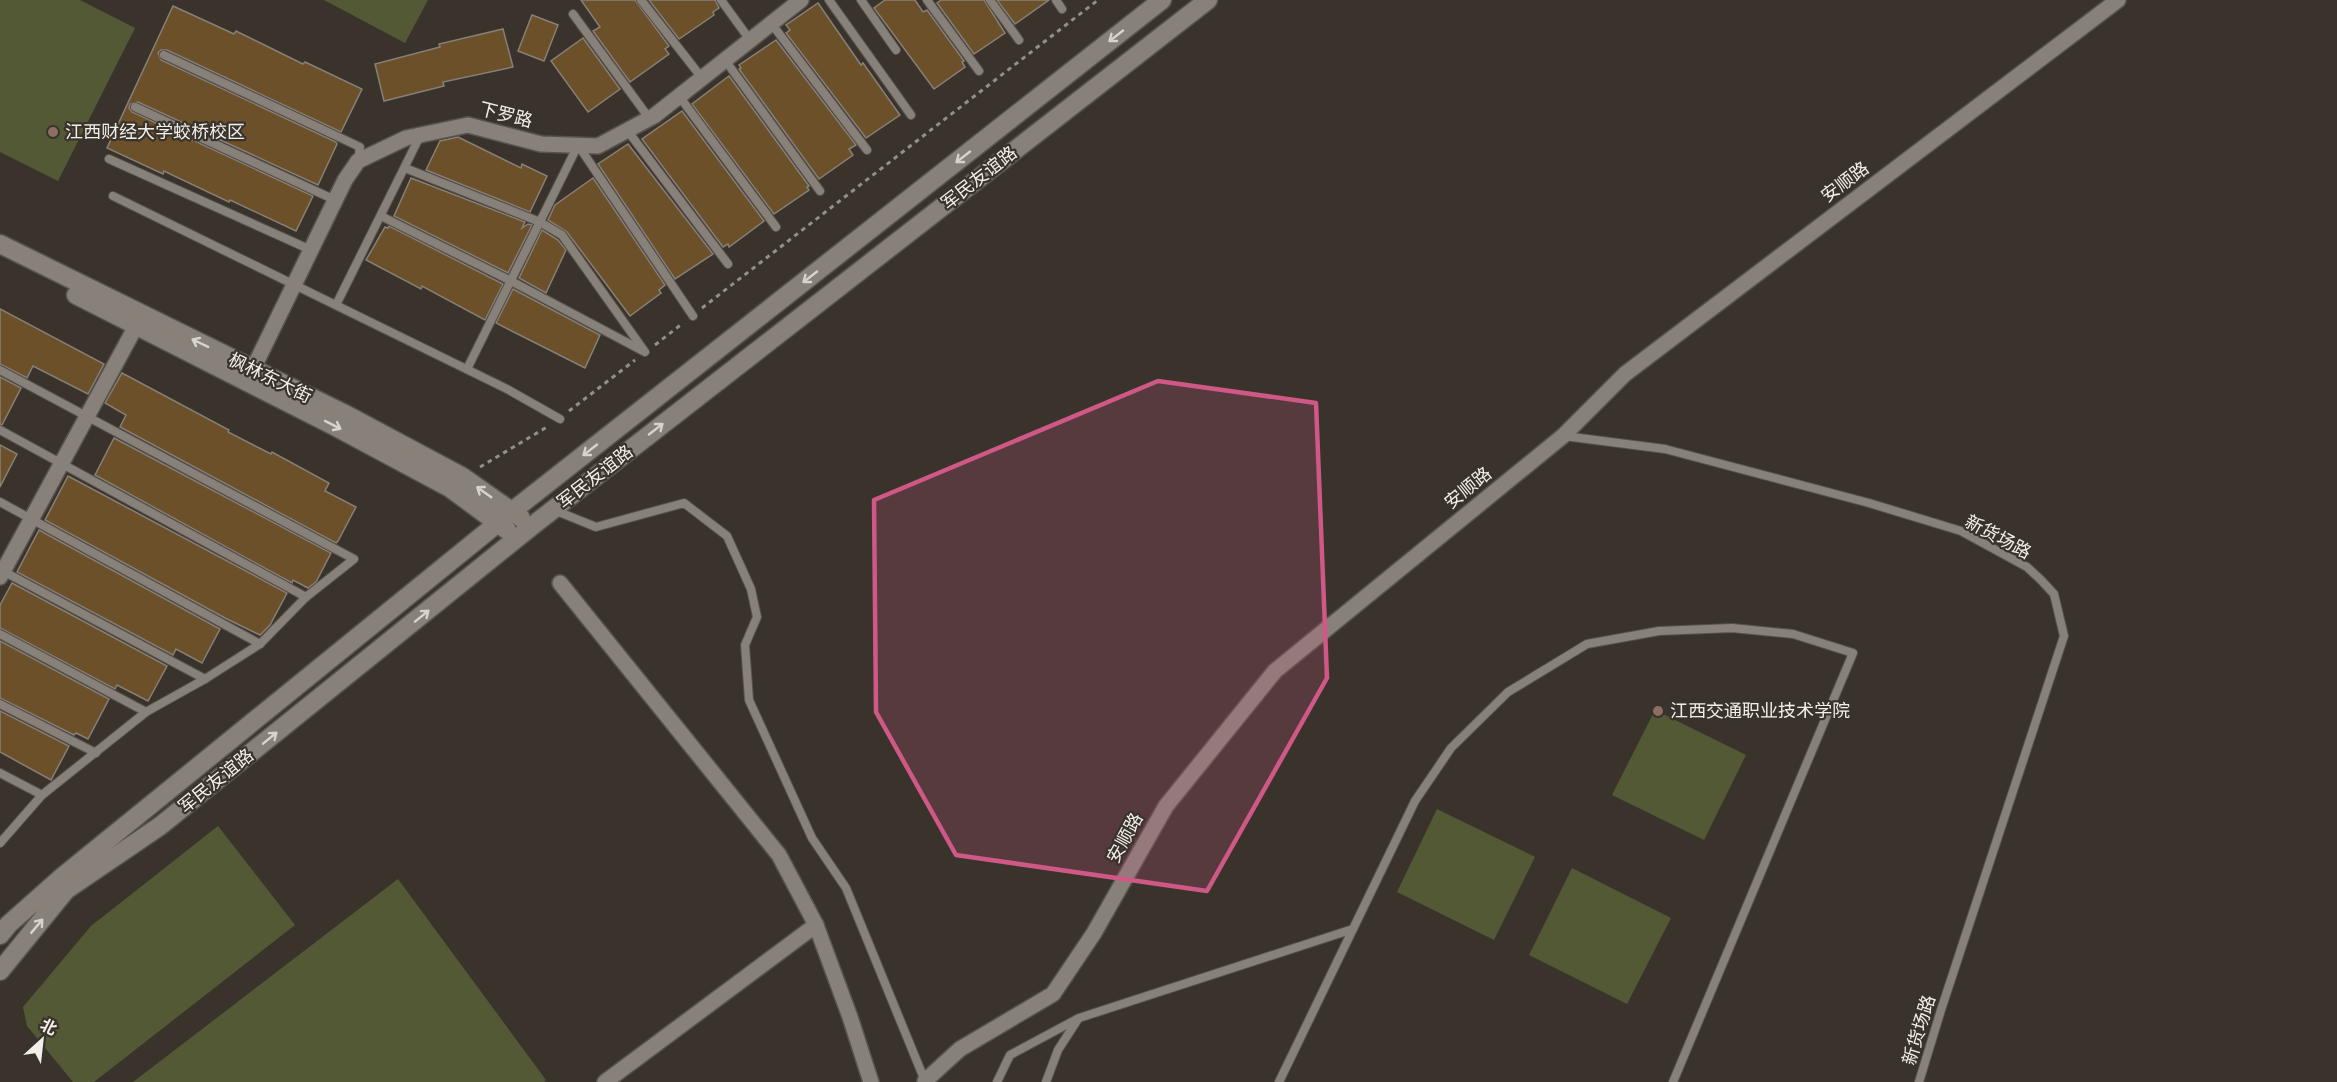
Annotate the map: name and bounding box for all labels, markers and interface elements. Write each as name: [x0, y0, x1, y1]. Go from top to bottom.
one-way arrow: [1108, 30, 1124, 43]
street label: 下罗路: [477, 97, 535, 131]
place label: 江西财经大学蛟桥校区: [65, 120, 245, 142]
marker: 江西财经大学蛟桥校区: [46, 125, 60, 139]
street label: 军民友谊路: [936, 141, 1021, 214]
one-way arrow: [955, 150, 971, 163]
street label: 安顺路: [1816, 156, 1873, 206]
one-way arrow: [802, 271, 818, 284]
one-way arrow: [192, 337, 210, 348]
street label: 枫林东大街: [225, 347, 316, 407]
one-way arrow: [323, 420, 341, 431]
one-way arrow: [648, 423, 664, 435]
street label: 军民友谊路: [552, 440, 637, 513]
one-way arrow: [583, 443, 599, 456]
street label: 安顺路: [1439, 462, 1495, 513]
one-way arrow: [477, 486, 493, 498]
street label: 新货场路: [1962, 510, 2035, 563]
one-way arrow: [413, 609, 429, 622]
place label: 江西交通职业技术学院: [1670, 699, 1850, 721]
marker: 江西交通职业技术学院: [1651, 704, 1665, 718]
one-way arrow: [262, 731, 278, 744]
street label: 军民友谊路: [173, 743, 257, 817]
street label: 安顺路: [1101, 809, 1147, 866]
one-way arrow: [31, 918, 44, 934]
street label: 新货场路: [1897, 992, 1939, 1067]
north arrow: [12, 1010, 72, 1070]
text: 北: [38, 1014, 60, 1038]

